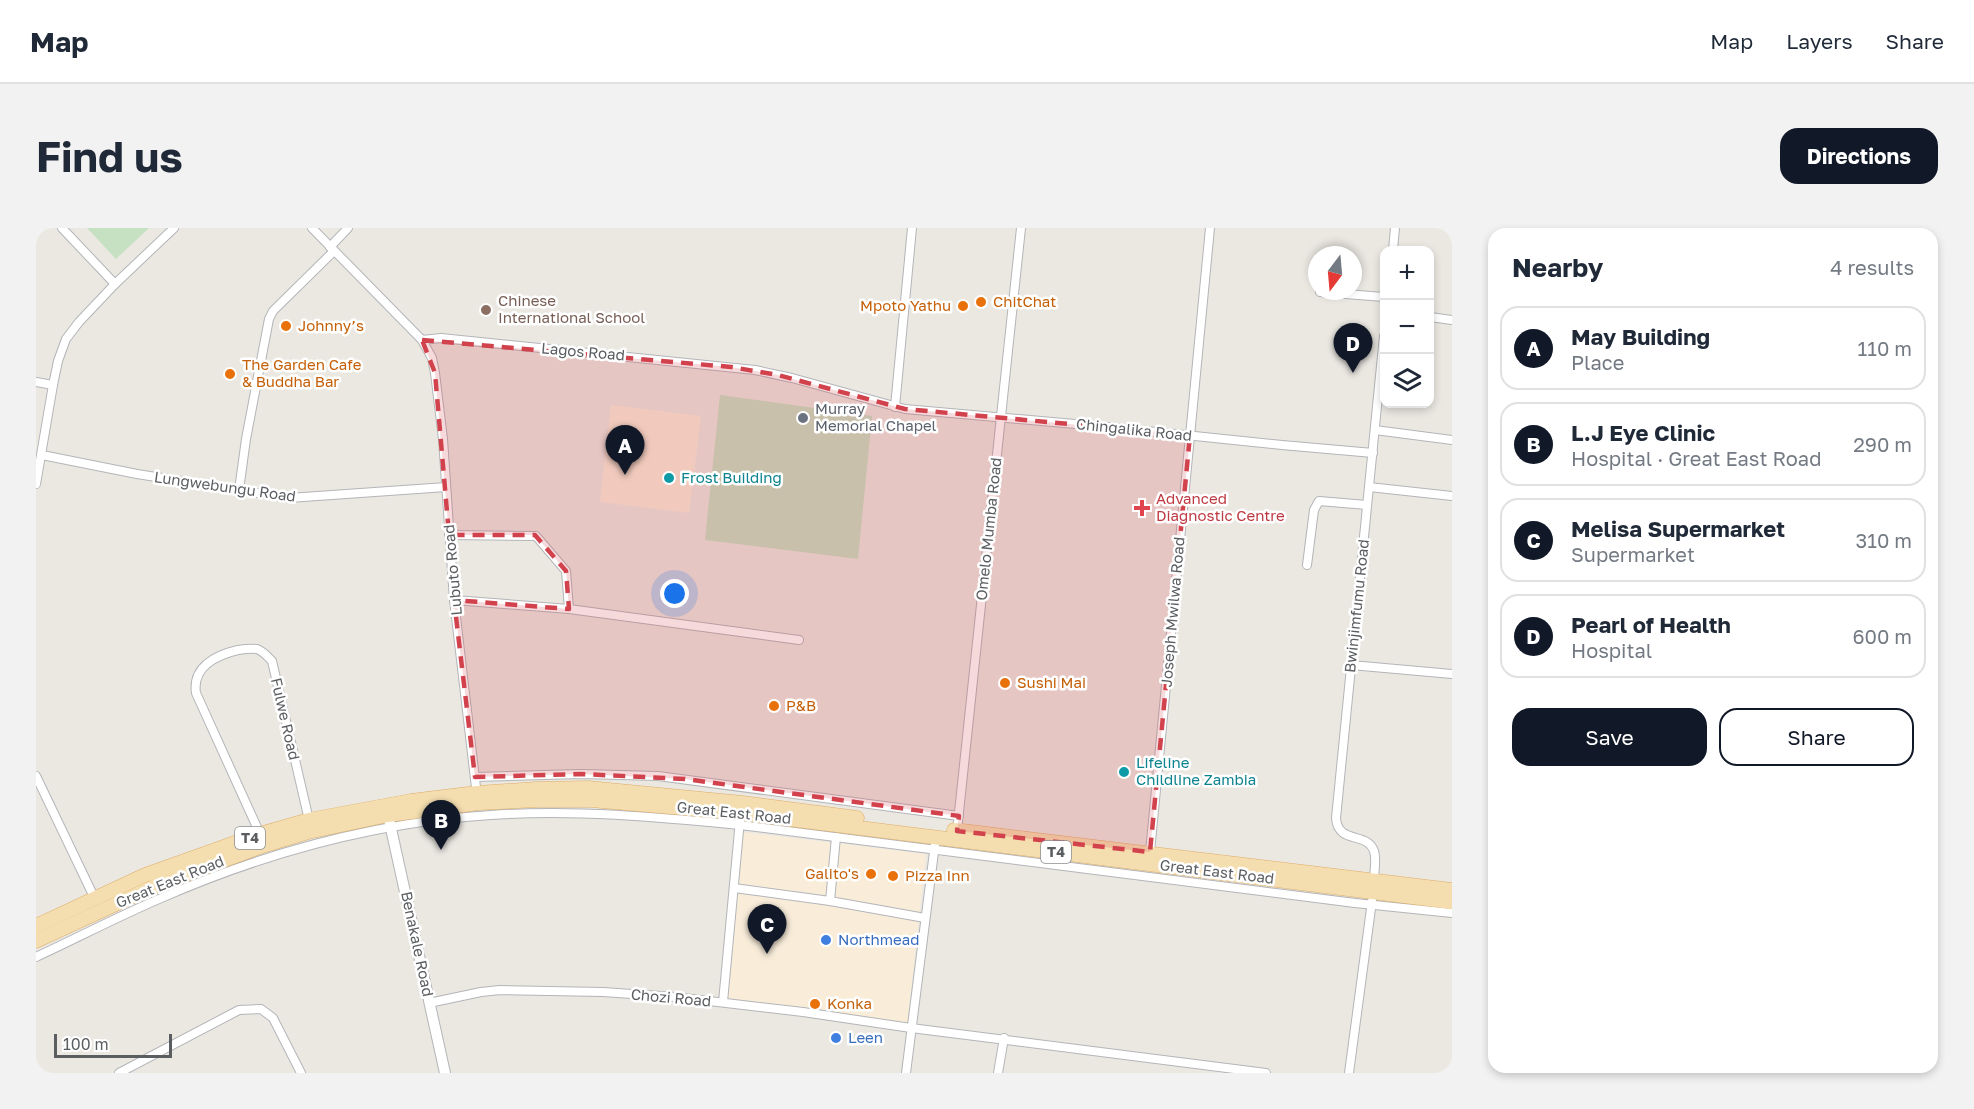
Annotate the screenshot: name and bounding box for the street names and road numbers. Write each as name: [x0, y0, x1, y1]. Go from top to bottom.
street label: Lagos Road: [541, 338, 626, 364]
street label: Chingalika Road: [1075, 414, 1193, 444]
street label: Omelo Mumba Road: [972, 456, 1004, 601]
street label: Lungwebungu Road: [153, 467, 297, 505]
street label: Lubuto Road: [439, 524, 465, 616]
street label: Joseph Mwilwa Road: [1156, 536, 1188, 688]
street label: Bwinjimfumu Road: [1340, 538, 1372, 673]
street label: Fulwe Road: [268, 676, 304, 762]
street label: Great East Road: [676, 797, 792, 827]
road number: T4: [235, 827, 265, 849]
road number: T4: [1041, 841, 1071, 863]
street label: Great East Road: [113, 851, 226, 911]
street label: Great East Road: [1159, 855, 1275, 887]
street label: Benakale Road: [398, 890, 438, 998]
street label: Chozi Road: [630, 985, 712, 1009]

